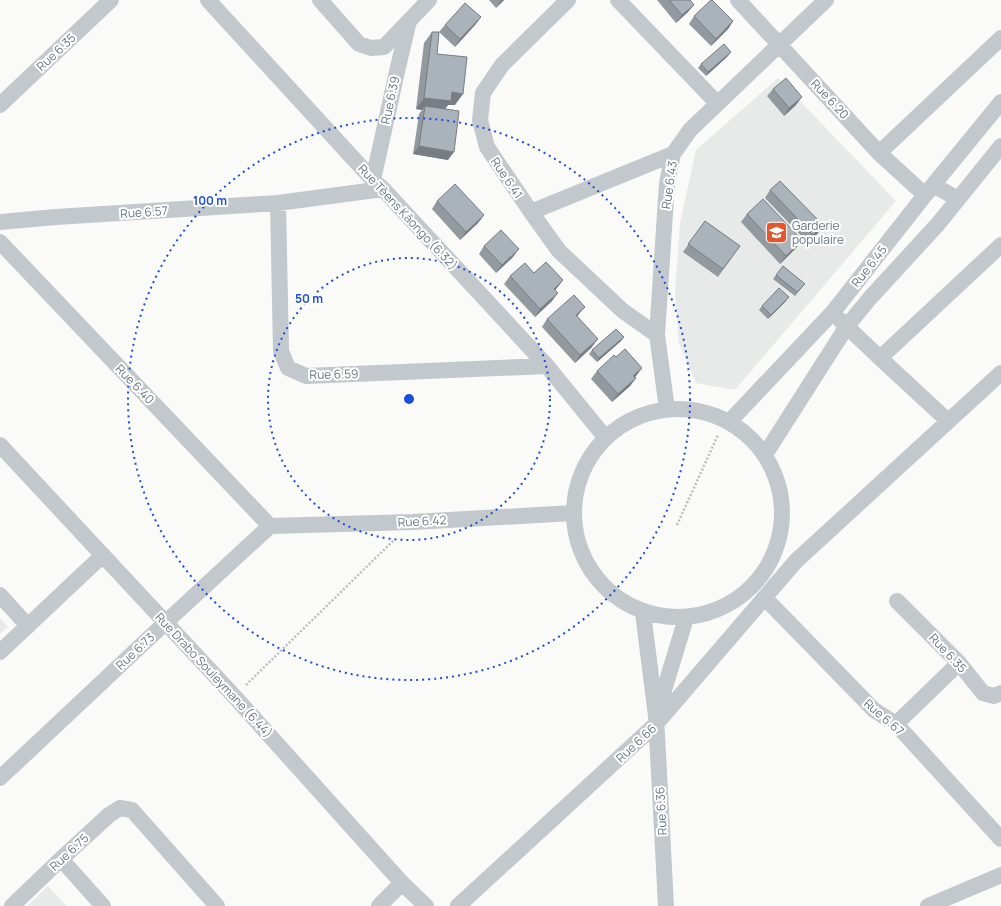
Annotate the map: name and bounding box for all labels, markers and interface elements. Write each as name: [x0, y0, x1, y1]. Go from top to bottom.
street label: Rue 6.35: [33, 29, 79, 75]
street label: Rue 6.39: [377, 74, 403, 126]
street label: Rue 6.20: [807, 75, 853, 123]
street label: Rue 6.41: [487, 154, 527, 202]
street label: Rue Têens Kâongo (6.32): [354, 160, 462, 274]
street label: Rue 6.43: [657, 160, 681, 210]
text: 100 m: [193, 192, 227, 209]
street label: Rue 6.57: [120, 202, 168, 222]
place label: Garderie populaire: [792, 217, 844, 248]
school or university icon: Garderie populaire: [763, 219, 789, 245]
street label: Rue 6.45: [847, 242, 891, 290]
text: 50 m: [295, 290, 323, 307]
street label: Rue 6.40: [112, 360, 158, 408]
street label: Rue 6.59: [309, 365, 359, 383]
centre of rings: [402, 392, 416, 406]
street label: Rue 6.42: [397, 511, 447, 531]
street label: Rue Drabo Souleymane (6.44): [152, 609, 276, 741]
street label: Rue 6.73: [112, 629, 158, 673]
street label: Rue 6.35: [925, 630, 971, 676]
street label: Rue 6.67: [860, 695, 908, 739]
street label: Rue 6.66: [612, 720, 660, 766]
street label: Rue 6.36: [651, 786, 671, 836]
street label: Rue 6.75: [46, 830, 92, 874]

